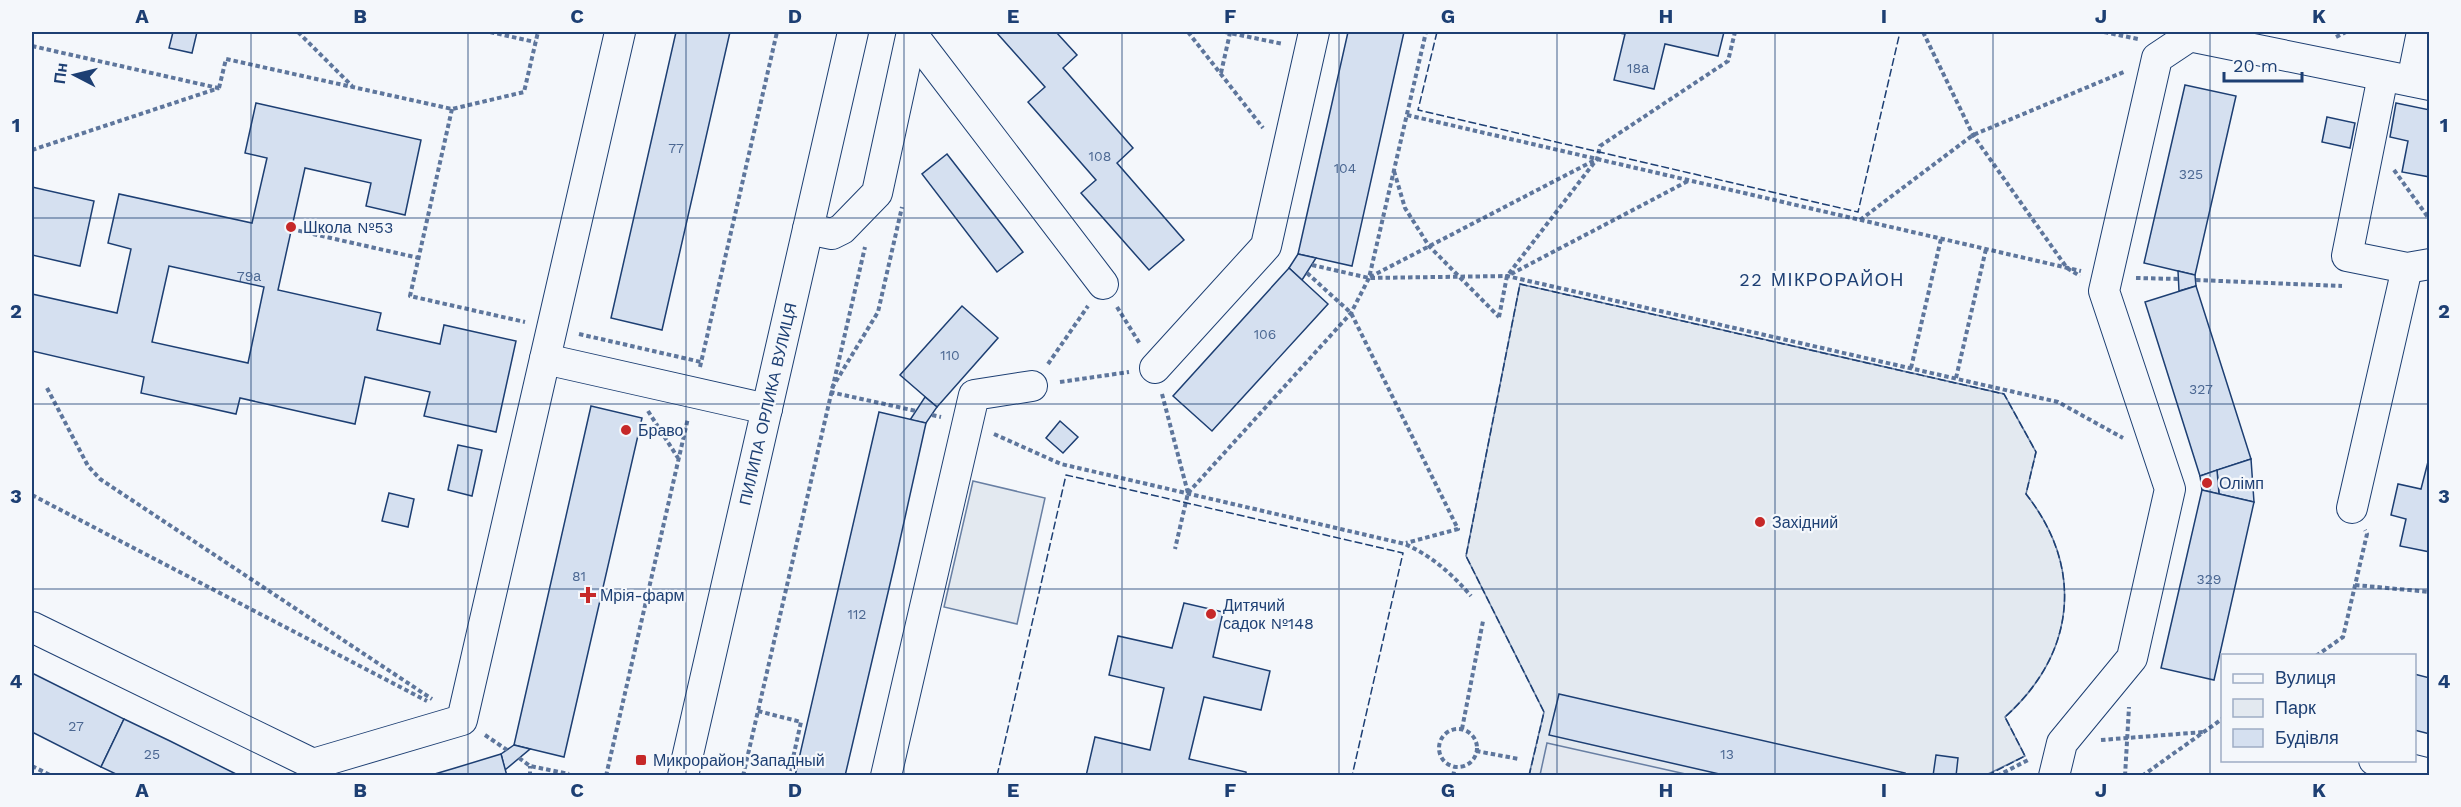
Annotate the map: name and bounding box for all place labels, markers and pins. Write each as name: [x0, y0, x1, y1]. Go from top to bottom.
place label: Школа №53: [303, 218, 393, 237]
marker: Школа №53: [284, 220, 298, 234]
place label: Браво: [638, 421, 684, 440]
marker: Браво: [619, 423, 633, 437]
place label: Олімп: [2219, 474, 2264, 493]
marker: Олімп: [2200, 476, 2214, 490]
place label: Західний: [1772, 513, 1838, 532]
marker: Західний: [1753, 515, 1767, 529]
place label: Мрія-фарм: [600, 586, 685, 605]
marker: Мрія-фарм: [581, 588, 595, 602]
place label: Дитячий садок №148: [1223, 596, 1314, 633]
marker: Дитячий садок №148: [1204, 607, 1218, 621]
place label: Микрорайон Западный: [653, 751, 825, 770]
marker: Микрорайон Западный: [634, 753, 648, 767]

